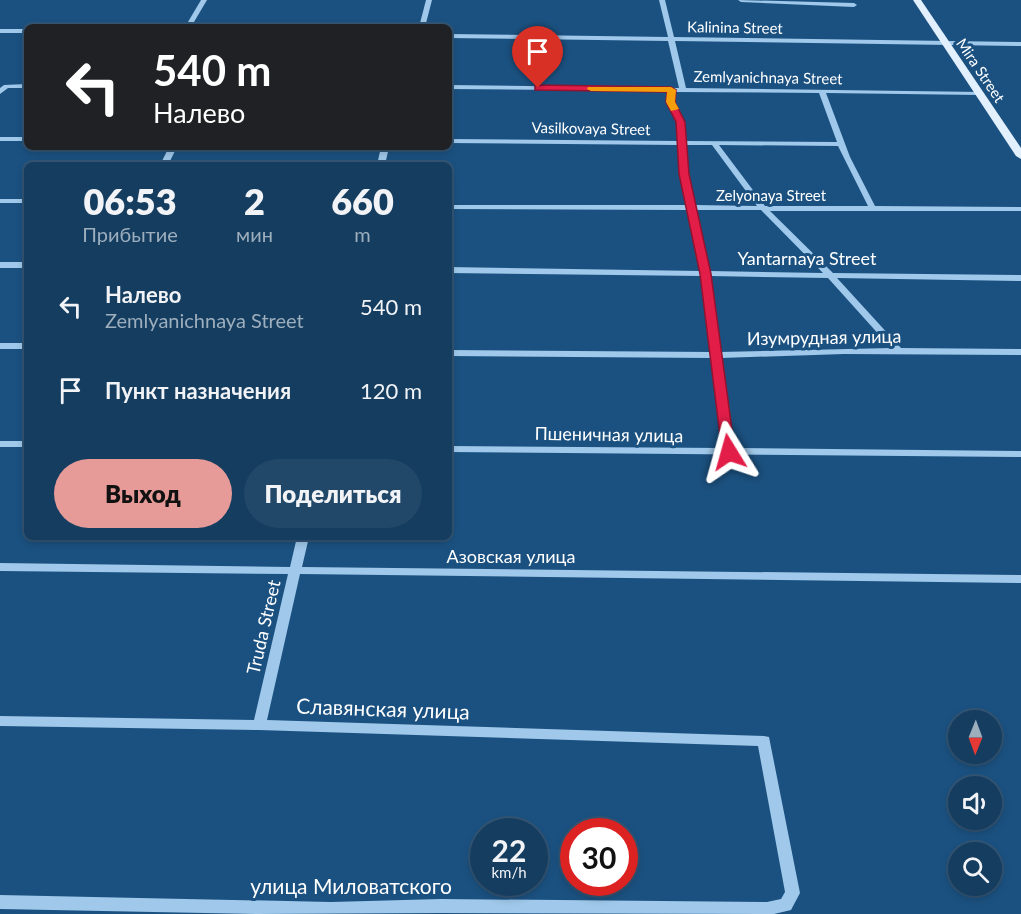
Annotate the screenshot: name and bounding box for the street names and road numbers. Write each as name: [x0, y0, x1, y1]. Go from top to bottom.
street label: Kalinina Street: [687, 17, 784, 37]
street label: Mira Street: [953, 34, 1009, 106]
street label: Zemlyanichnaya Street: [693, 67, 843, 87]
street label: Vasilkovaya Street: [531, 118, 651, 138]
street label: Zelyonaya Street: [716, 186, 827, 204]
street label: Yantarnaya Street: [738, 247, 877, 269]
street label: Изумрудная улица: [747, 325, 901, 349]
street label: Пшеничная улица: [534, 422, 684, 446]
street label: Азовская улица: [447, 545, 575, 567]
street label: Truda Street: [241, 577, 285, 676]
street label: Славянская улица: [296, 692, 470, 724]
street label: улица Миловатского: [250, 873, 452, 898]

